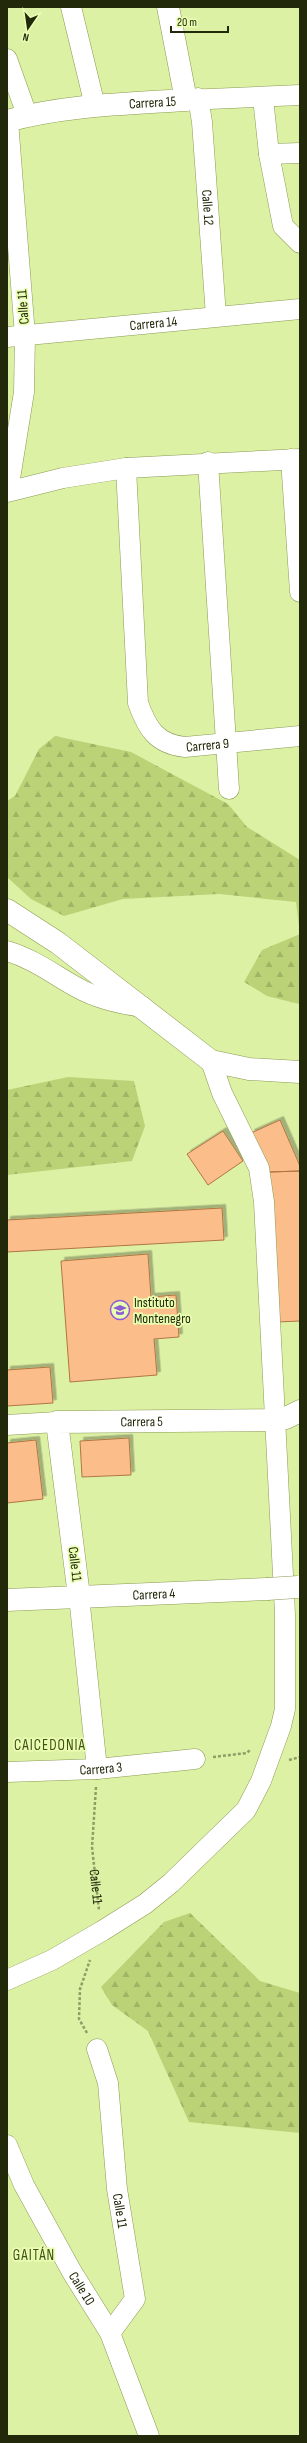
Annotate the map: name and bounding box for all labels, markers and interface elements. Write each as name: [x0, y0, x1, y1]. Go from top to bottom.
north arrow: [8, 8, 48, 48]
scale bar: [171, 8, 228, 34]
text: 20 m: [177, 15, 197, 30]
text: N: [21, 30, 30, 44]
street label: Carrera 15: [128, 92, 177, 112]
street label: Calle 12: [198, 189, 218, 226]
street label: Calle 11: [13, 289, 33, 325]
street label: Carrera 14: [129, 312, 178, 334]
street label: Carrera 9: [185, 734, 230, 755]
place label: Instituto Montenegro: [134, 1294, 191, 1327]
school or university icon: Instituto Montenegro: [109, 1299, 131, 1321]
street label: Carrera 5: [120, 1413, 163, 1430]
street label: Calle 11: [64, 1546, 86, 1582]
street label: Carrera 4: [132, 1584, 176, 1603]
district label: CAICEDONIA: [14, 1736, 86, 1755]
street label: Carrera 3: [79, 1758, 123, 1778]
street label: Calle 11: [86, 1868, 107, 1905]
street label: Calle 11: [109, 2192, 132, 2229]
district label: GAITÁN: [13, 2246, 55, 2265]
street label: Calle 10: [65, 2268, 99, 2308]

